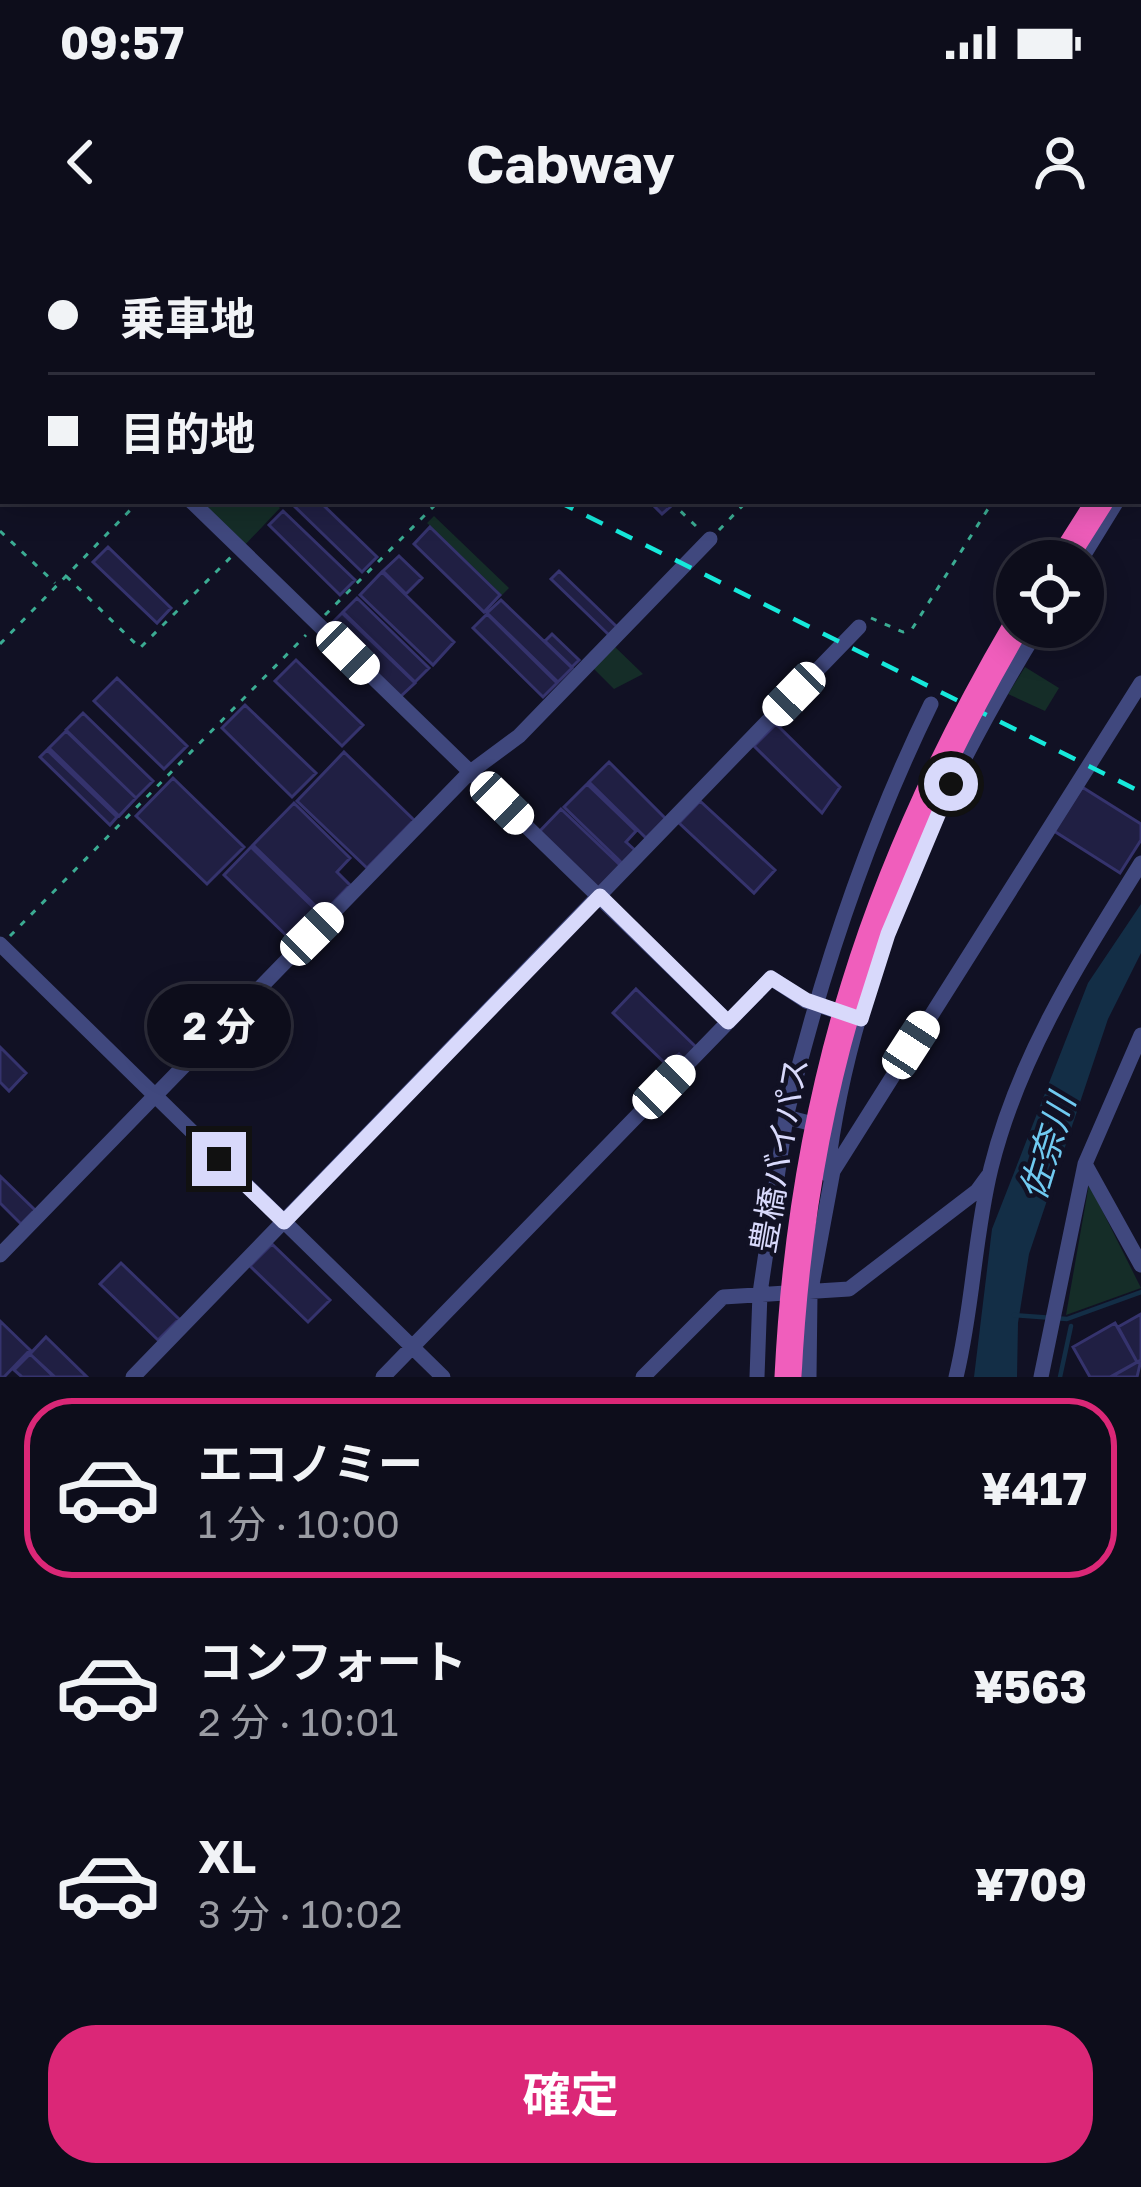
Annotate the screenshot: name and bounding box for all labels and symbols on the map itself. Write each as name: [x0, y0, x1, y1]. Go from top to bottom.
car: [310, 615, 386, 691]
car: [756, 656, 832, 732]
route start: [924, 757, 978, 811]
car: [464, 765, 540, 841]
car: [274, 896, 350, 972]
callout: 2 分: [147, 985, 291, 1069]
car: [876, 1005, 946, 1085]
car: [626, 1049, 702, 1125]
street label: 豊橋バイパス: [742, 1054, 815, 1255]
water label: 佐奈川: [1010, 1085, 1084, 1205]
route end: [192, 1132, 246, 1186]

